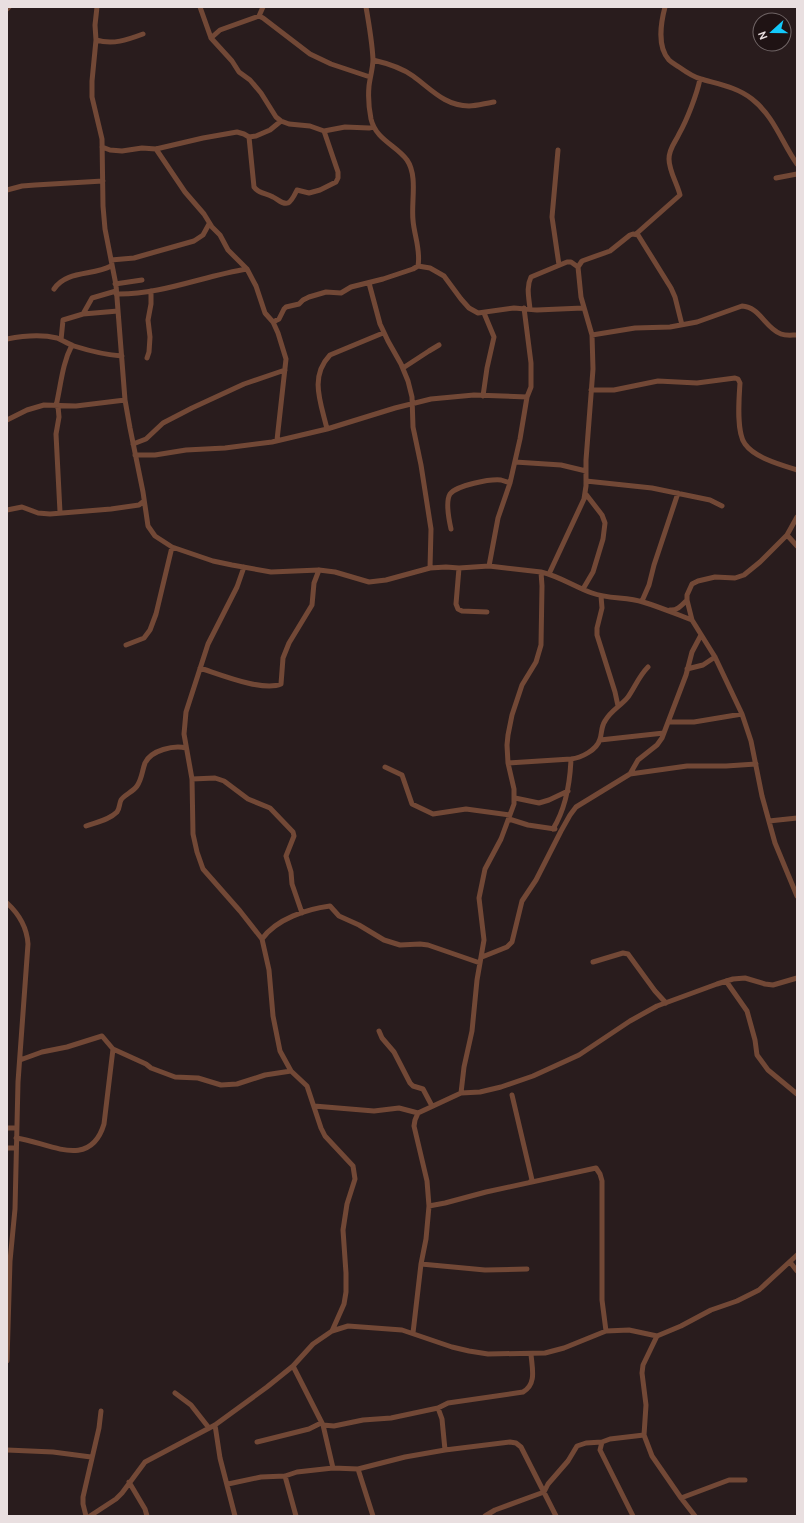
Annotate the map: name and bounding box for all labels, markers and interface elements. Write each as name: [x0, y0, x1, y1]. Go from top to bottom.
north arrow: [752, 12, 792, 52]
text: N: [755, 29, 771, 42]

